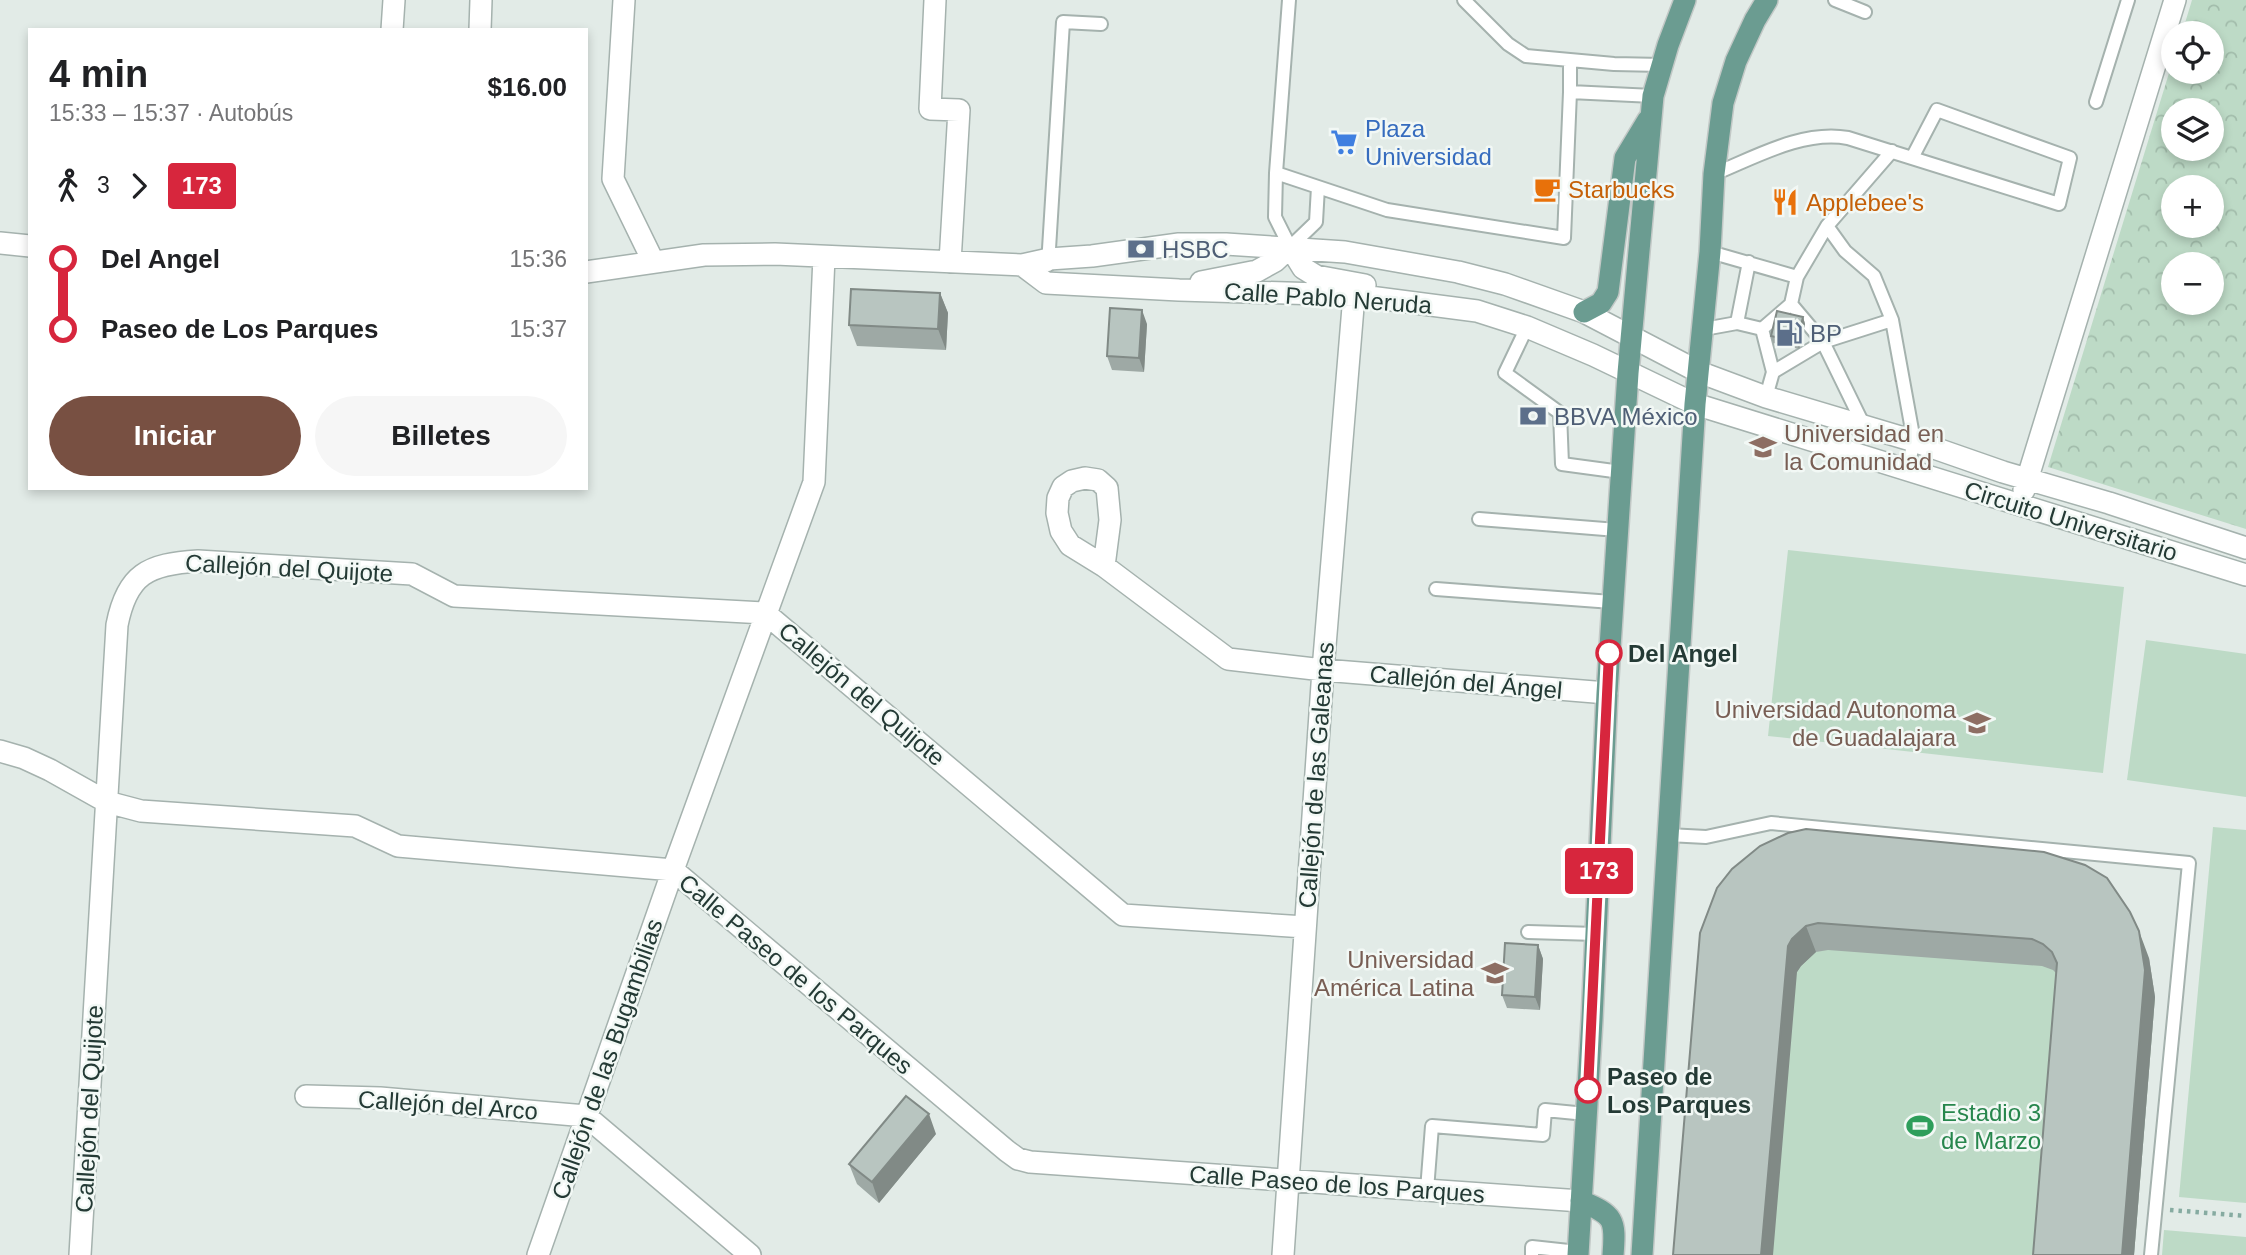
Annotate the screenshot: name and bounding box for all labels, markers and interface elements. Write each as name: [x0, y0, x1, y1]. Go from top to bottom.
map controls: [2161, 21, 2224, 315]
button: locate: [2161, 21, 2224, 84]
text: 4 min: [49, 53, 148, 95]
text: $16.00: [487, 72, 567, 102]
button: layers: [2161, 98, 2224, 161]
text: 15:33 – 15:37 · Autobús: [49, 100, 293, 126]
place label: Plaza Universidad: [1365, 115, 1492, 170]
supermarket icon: Plaza Universidad: [1329, 127, 1359, 157]
icon: walk: [49, 167, 87, 205]
icon: forward: [120, 167, 158, 205]
text: 3: [97, 172, 110, 198]
text: 173: [182, 172, 222, 199]
cafe icon: Starbucks: [1532, 174, 1562, 204]
button: +: [2161, 175, 2224, 238]
place label: Starbucks: [1568, 176, 1675, 203]
restaurant icon: Applebee's: [1770, 187, 1800, 217]
place label: Applebee's: [1806, 189, 1924, 216]
bank icon: HSBC: [1126, 234, 1156, 264]
place label: HSBC: [1162, 236, 1229, 263]
text: Del Angel: [101, 244, 220, 274]
text: 15:36: [509, 246, 567, 272]
button: −: [2161, 252, 2224, 315]
street label: Calle Pablo Neruda: [1223, 277, 1433, 319]
text: Paseo de Los Parques: [101, 314, 378, 344]
text: 15:37: [509, 316, 567, 342]
fuel station icon: BP: [1774, 318, 1804, 348]
place label: BP: [1810, 320, 1842, 347]
button: Iniciar: [49, 396, 301, 476]
button: Billetes: [315, 396, 567, 476]
bank icon: BBVA México: [1518, 401, 1548, 431]
place label: BBVA México: [1554, 403, 1698, 430]
place label: Universidad en la Comunidad: [1784, 420, 1944, 475]
school or university icon: Universidad en la Comunidad: [1748, 432, 1778, 462]
street label: Circuito Universitario: [1961, 476, 2181, 566]
street label: Callejón del Quijote: [184, 549, 394, 587]
street label: Callejón del Quijote: [774, 617, 950, 771]
marker: Del Angel: [1596, 640, 1622, 666]
place label: Del Angel: [1628, 640, 1738, 667]
street label: Callejón de las Galeanas: [1293, 641, 1339, 909]
street label: Callejón del Ángel: [1368, 660, 1564, 704]
place label: Universidad Autonoma de Guadalajara: [1715, 696, 1957, 751]
school or university icon: Universidad Autonoma de Guadalajara: [1962, 708, 1992, 738]
line badge: 173: [1559, 848, 1639, 894]
text: 173: [1579, 857, 1619, 884]
street label: Calle Paseo de los Parques: [674, 868, 918, 1080]
street label: Callejón de las Bugambilias: [546, 915, 668, 1203]
place label: Universidad América Latina: [1314, 946, 1475, 1001]
school or university icon: Universidad América Latina: [1480, 958, 1510, 988]
street label: Callejón del Quijote: [70, 1004, 108, 1214]
place label: Paseo de Los Parques: [1607, 1063, 1751, 1118]
marker: Paseo de Los Parques: [1575, 1077, 1601, 1103]
street label: Callejón del Arco: [357, 1085, 539, 1125]
place label: Estadio 3 de Marzo: [1941, 1099, 2041, 1154]
sports icon: Estadio 3 de Marzo: [1905, 1111, 1935, 1141]
street label: Calle Paseo de los Parques: [1188, 1160, 1486, 1208]

